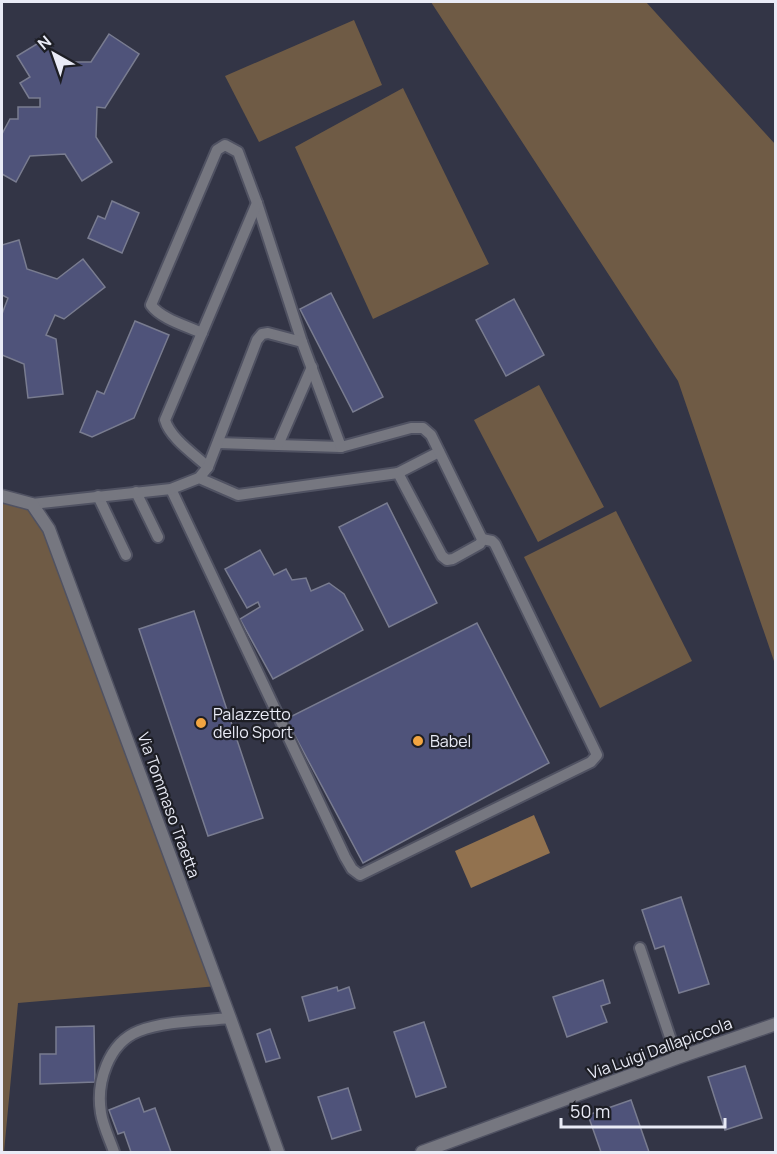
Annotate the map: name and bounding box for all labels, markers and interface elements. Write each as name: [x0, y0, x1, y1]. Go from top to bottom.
north arrow: [24, 24, 84, 84]
text: N: [33, 30, 56, 55]
place label: Palazzetto dello Sport: [213, 703, 293, 743]
marker: Palazzetto dello Sport: [194, 716, 208, 730]
street label: Via Tommaso Traetta: [132, 729, 206, 881]
place label: Babel: [430, 730, 471, 752]
marker: Babel: [411, 734, 425, 748]
street label: Via Luigi Dallapiccola: [585, 1012, 735, 1084]
scale bar: [561, 1091, 724, 1129]
text: 50 m: [570, 1099, 610, 1123]

